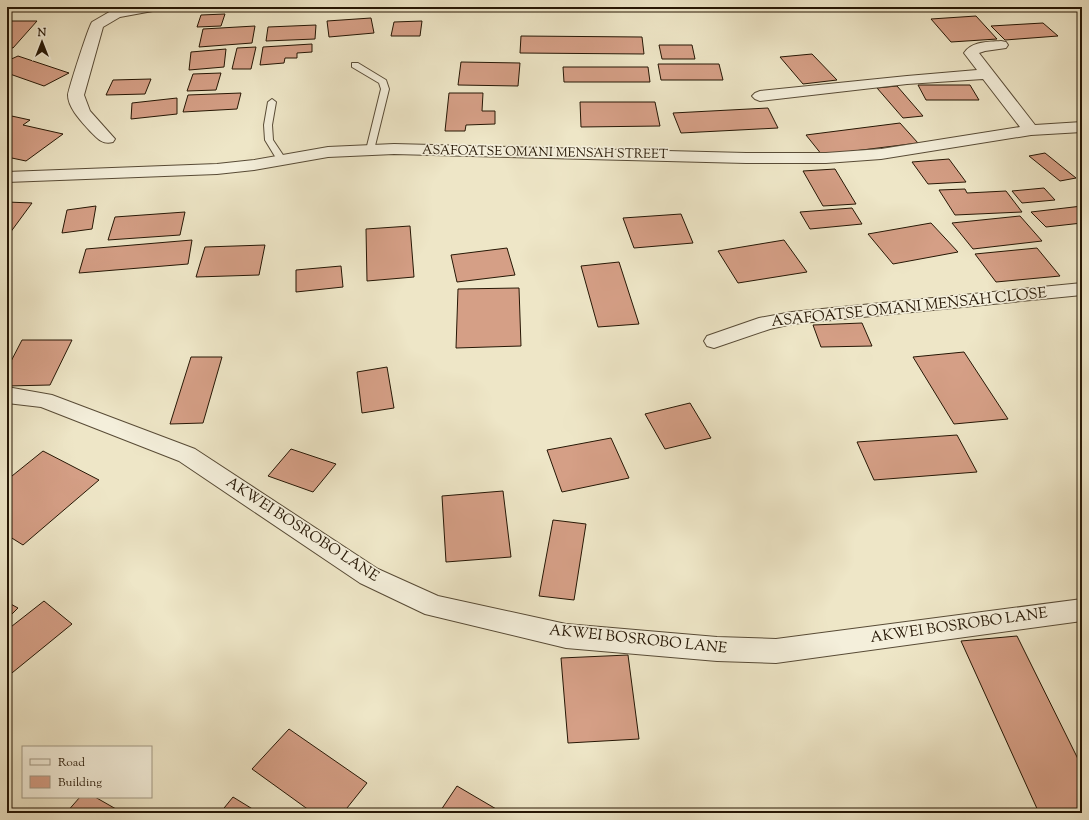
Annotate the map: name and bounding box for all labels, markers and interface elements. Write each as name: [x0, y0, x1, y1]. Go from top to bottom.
north arrow: [22, 22, 62, 62]
text: N: [37, 25, 47, 41]
street label: ASAFOATSE OMANI MENSAH STREET: [422, 142, 668, 164]
street label: ASAFOATSE OMANI MENSAH CLOSE: [770, 283, 1048, 333]
street label: AKWEI BOSROBO LANE: [221, 473, 383, 587]
street label: AKWEI BOSROBO LANE: [869, 603, 1049, 649]
street label: AKWEI BOSROBO LANE: [548, 620, 728, 660]
legend: [22, 746, 152, 798]
text: Road: [58, 754, 85, 772]
text: Building: [58, 774, 102, 792]

